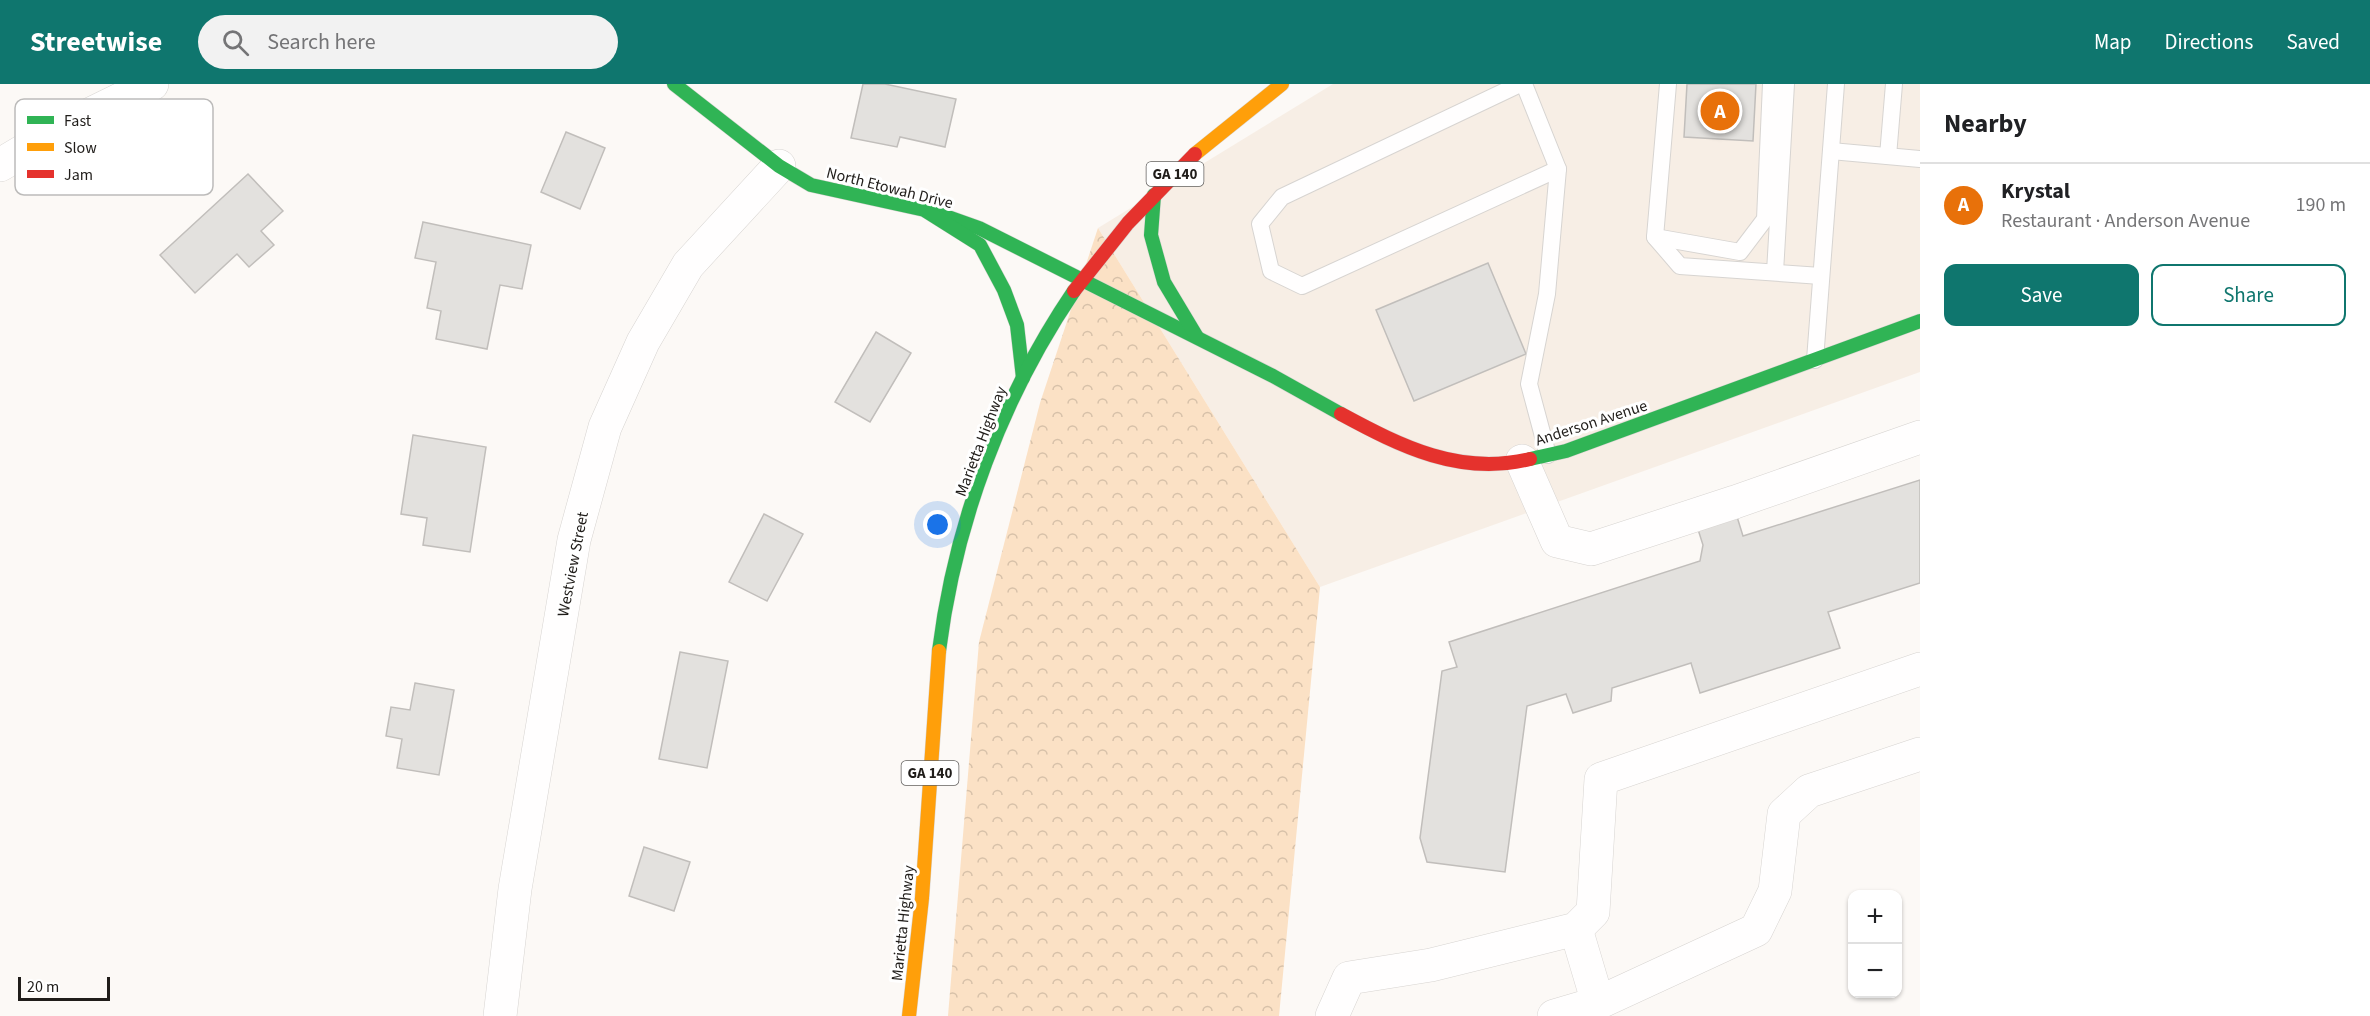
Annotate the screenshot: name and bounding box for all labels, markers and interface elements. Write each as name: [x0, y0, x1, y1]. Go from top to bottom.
search box: [198, 15, 618, 69]
text: Streetwise: [30, 22, 162, 62]
icon: search: [219, 26, 252, 59]
text: Search here: [267, 26, 376, 58]
text: Map: [2094, 27, 2132, 57]
text: Directions: [2165, 27, 2253, 57]
text: Saved: [2286, 27, 2340, 57]
pin: A: [1700, 88, 1740, 134]
legend: [15, 99, 213, 195]
text: Nearby: [1944, 105, 2027, 142]
text: Fast: [64, 110, 92, 132]
text: Slow: [64, 137, 97, 159]
street label: North Etowah Drive: [824, 162, 955, 214]
road number: GA 140: [1146, 162, 1204, 186]
text: Jam: [64, 164, 93, 186]
text: Krystal: [2001, 175, 2070, 207]
text: A: [1958, 191, 1969, 219]
text: 190 m: [2296, 191, 2346, 219]
text: Restaurant · Anderson Avenue: [2001, 207, 2250, 235]
button: Save: [1944, 264, 2139, 326]
button: Share: [2151, 264, 2346, 326]
street label: Marietta Highway: [950, 383, 1012, 500]
street label: Anderson Avenue: [1533, 394, 1650, 451]
street label: Westview Street: [552, 509, 594, 619]
your location: [923, 510, 952, 539]
road number: GA 140: [902, 761, 958, 785]
street label: Marietta Highway: [886, 864, 920, 982]
map controls: [1848, 890, 1902, 998]
button: +: [1848, 890, 1902, 944]
button: −: [1848, 944, 1902, 998]
scale bar: [18, 974, 110, 1002]
text: 20 m: [27, 976, 59, 998]

